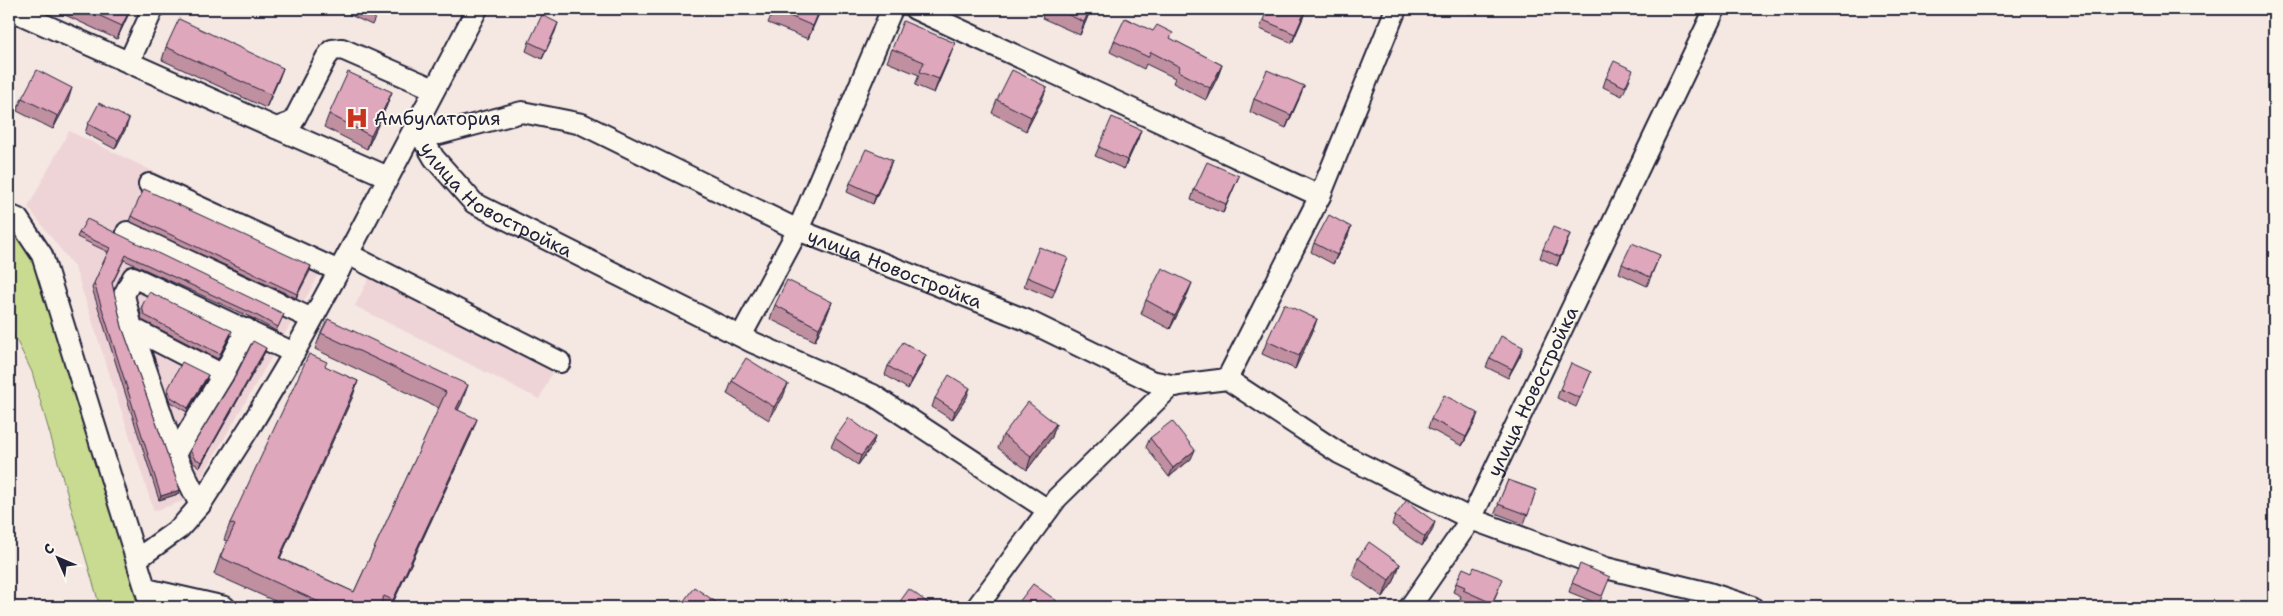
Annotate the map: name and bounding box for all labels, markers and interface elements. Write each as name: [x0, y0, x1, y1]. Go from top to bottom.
hospital icon: Амбулатория: [344, 105, 370, 131]
place label: Амбулатория: [374, 106, 501, 131]
street label: улица Новостройка: [414, 138, 577, 263]
street label: улица Новостройка: [804, 223, 986, 315]
street label: улица Новостройка: [1481, 302, 1584, 481]
north arrow: [32, 534, 82, 584]
text: С: [39, 539, 58, 558]

